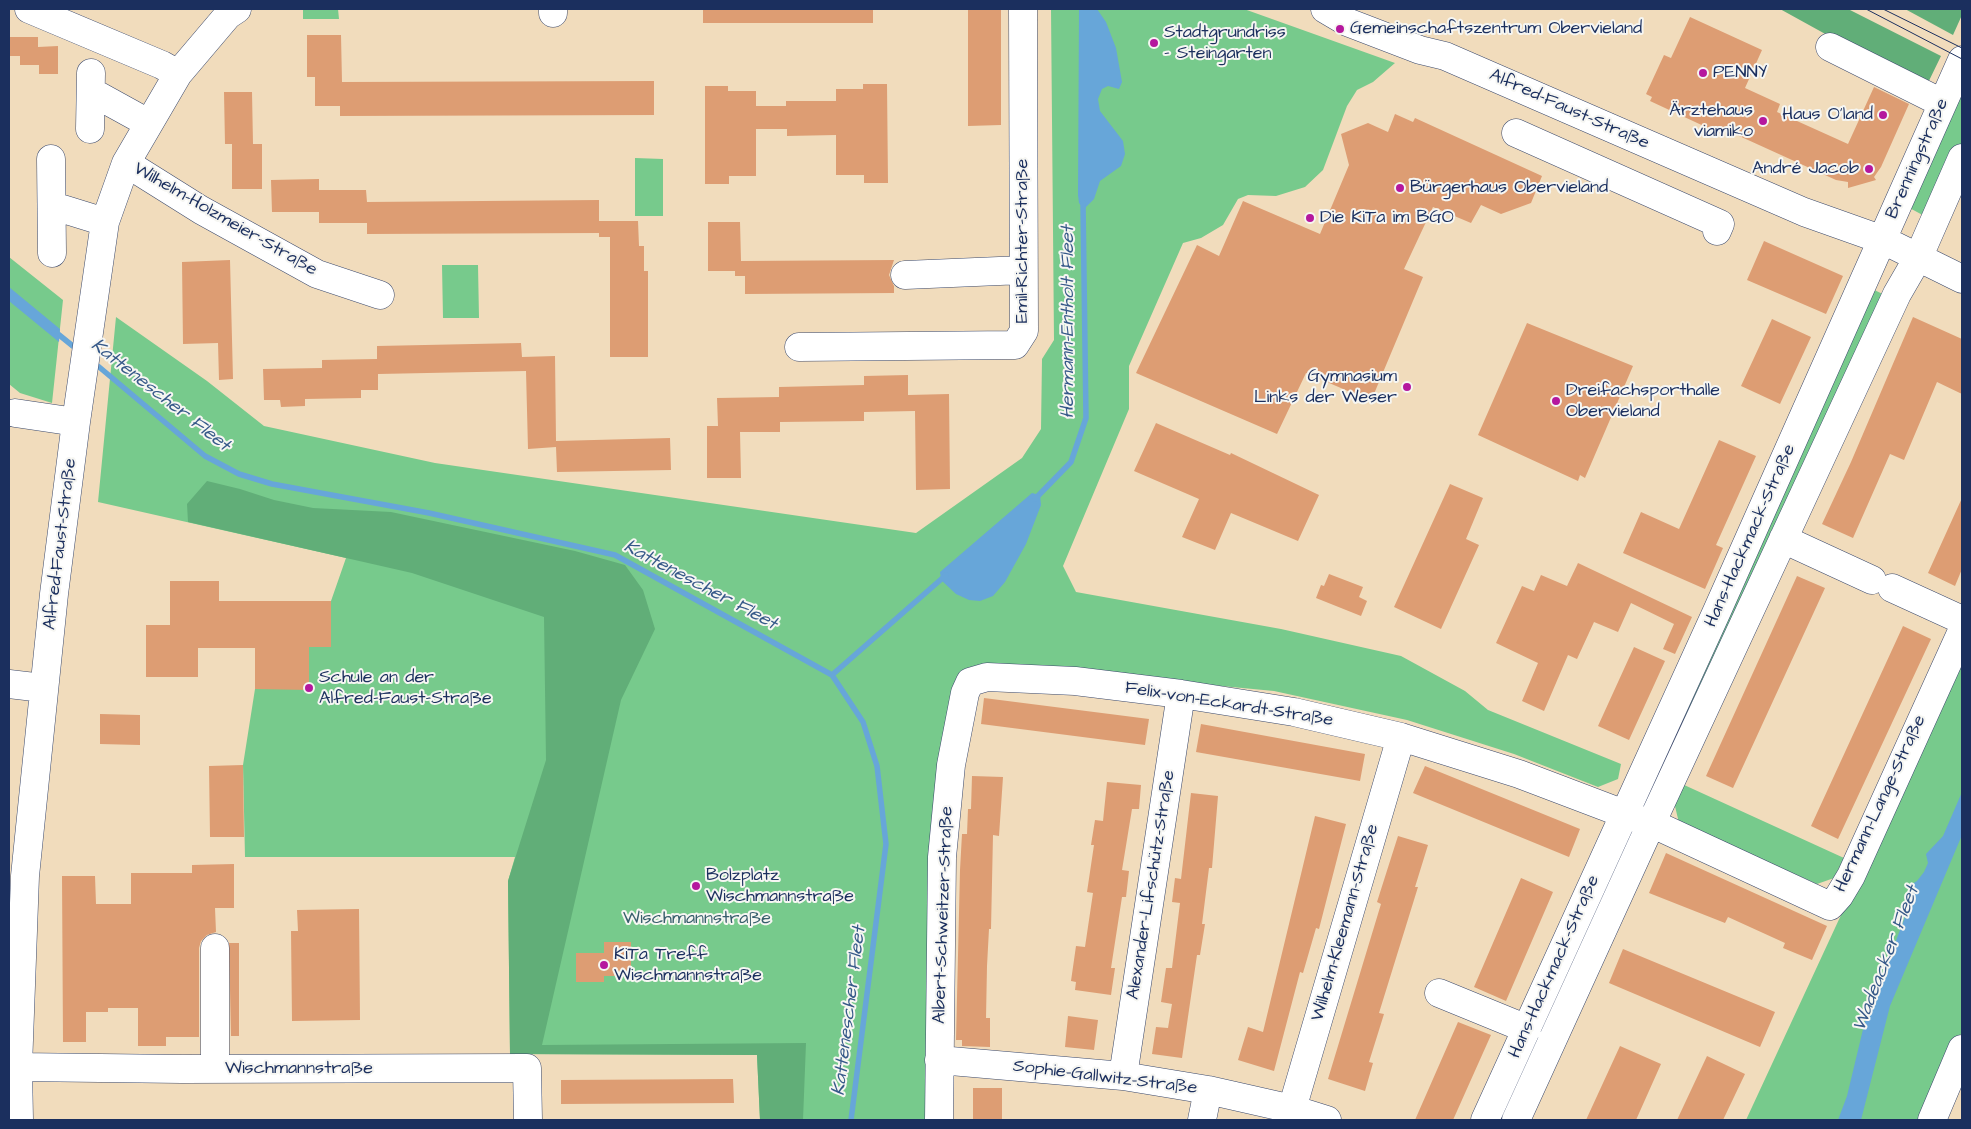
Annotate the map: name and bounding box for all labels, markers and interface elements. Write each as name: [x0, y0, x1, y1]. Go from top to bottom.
place label: Gemeinschaftszentrum Obervieland: [1350, 18, 1642, 40]
place label: Stadtgrundriss - Steingarten: [1164, 22, 1286, 64]
marker: Gemeinschaftszentrum Obervieland: [1334, 23, 1346, 35]
marker: Stadtgrundriss - Steingarten: [1148, 37, 1160, 49]
place label: PENNY: [1713, 62, 1767, 84]
street label: Alfred-Faust-Straße: [1486, 65, 1652, 155]
marker: PENNY: [1697, 67, 1709, 79]
street label: Brenningstraße: [1882, 95, 1954, 223]
place label: Ärztehaus viamiko: [1669, 100, 1753, 142]
place label: Haus O'land: [1782, 104, 1873, 126]
marker: Haus O'land: [1877, 109, 1889, 121]
marker: Ärztehaus viamiko: [1757, 115, 1769, 127]
place label: André Jacob: [1752, 158, 1859, 180]
street label: Wilhelm-Holzmeier-Straße: [129, 159, 321, 281]
street label: Emil-Richter-Straße: [1012, 159, 1034, 323]
marker: André Jacob: [1863, 163, 1875, 175]
place label: Bürgerhaus Obervieland: [1410, 177, 1608, 199]
marker: Bürgerhaus Obervieland: [1394, 182, 1406, 194]
place label: Die KiTa im BGO: [1320, 207, 1454, 229]
marker: Die KiTa im BGO: [1304, 212, 1316, 224]
water label: Hermann-Entholt Fleet: [1058, 226, 1080, 418]
water label: Kattenescher Fleet: [86, 335, 234, 457]
place label: Gymnasium Links der Weser: [1254, 366, 1397, 408]
place label: Dreifachsporthalle Obervieland: [1566, 380, 1720, 422]
marker: Gymnasium Links der Weser: [1401, 381, 1413, 393]
marker: Dreifachsporthalle Obervieland: [1550, 395, 1562, 407]
street label: Hans-Hackmack-Straße: [1701, 441, 1801, 631]
street label: Alfred-Faust-Straße: [40, 457, 82, 631]
water label: Kattenescher Fleet: [619, 536, 781, 636]
place label: Schule an der Alfred-Faust-Straße: [319, 667, 492, 710]
street label: Felix-von-Eckardt-Straße: [1123, 678, 1335, 732]
marker: Schule an der Alfred-Faust-Straße: [303, 682, 315, 694]
street label: Hermann-Lange-Straße: [1830, 712, 1932, 896]
street label: Alexander-Lifschütz-Straße: [1123, 769, 1181, 1001]
street label: Albert-Schweitzer-Straße: [929, 806, 959, 1024]
street label: Wilhelm-Kleemann-Straße: [1308, 822, 1384, 1024]
place label: Bolzplatz Wischmannstraße: [706, 865, 854, 908]
street label: Hans-Hackmack-Straße: [1505, 872, 1605, 1062]
marker: Bolzplatz Wischmannstraße: [690, 880, 702, 892]
water label: Wadeacker Fleet: [1849, 883, 1925, 1035]
park label: Wischmannstraße: [623, 908, 771, 930]
water label: Kattenescher Fleet: [828, 925, 872, 1097]
place label: KiTa Treff Wischmannstraße: [614, 944, 762, 986]
marker: KiTa Treff Wischmannstraße: [598, 959, 610, 971]
street label: Sophie-Gallwitz-Straße: [1012, 1056, 1198, 1100]
street label: Wischmannstraße: [225, 1058, 373, 1080]

